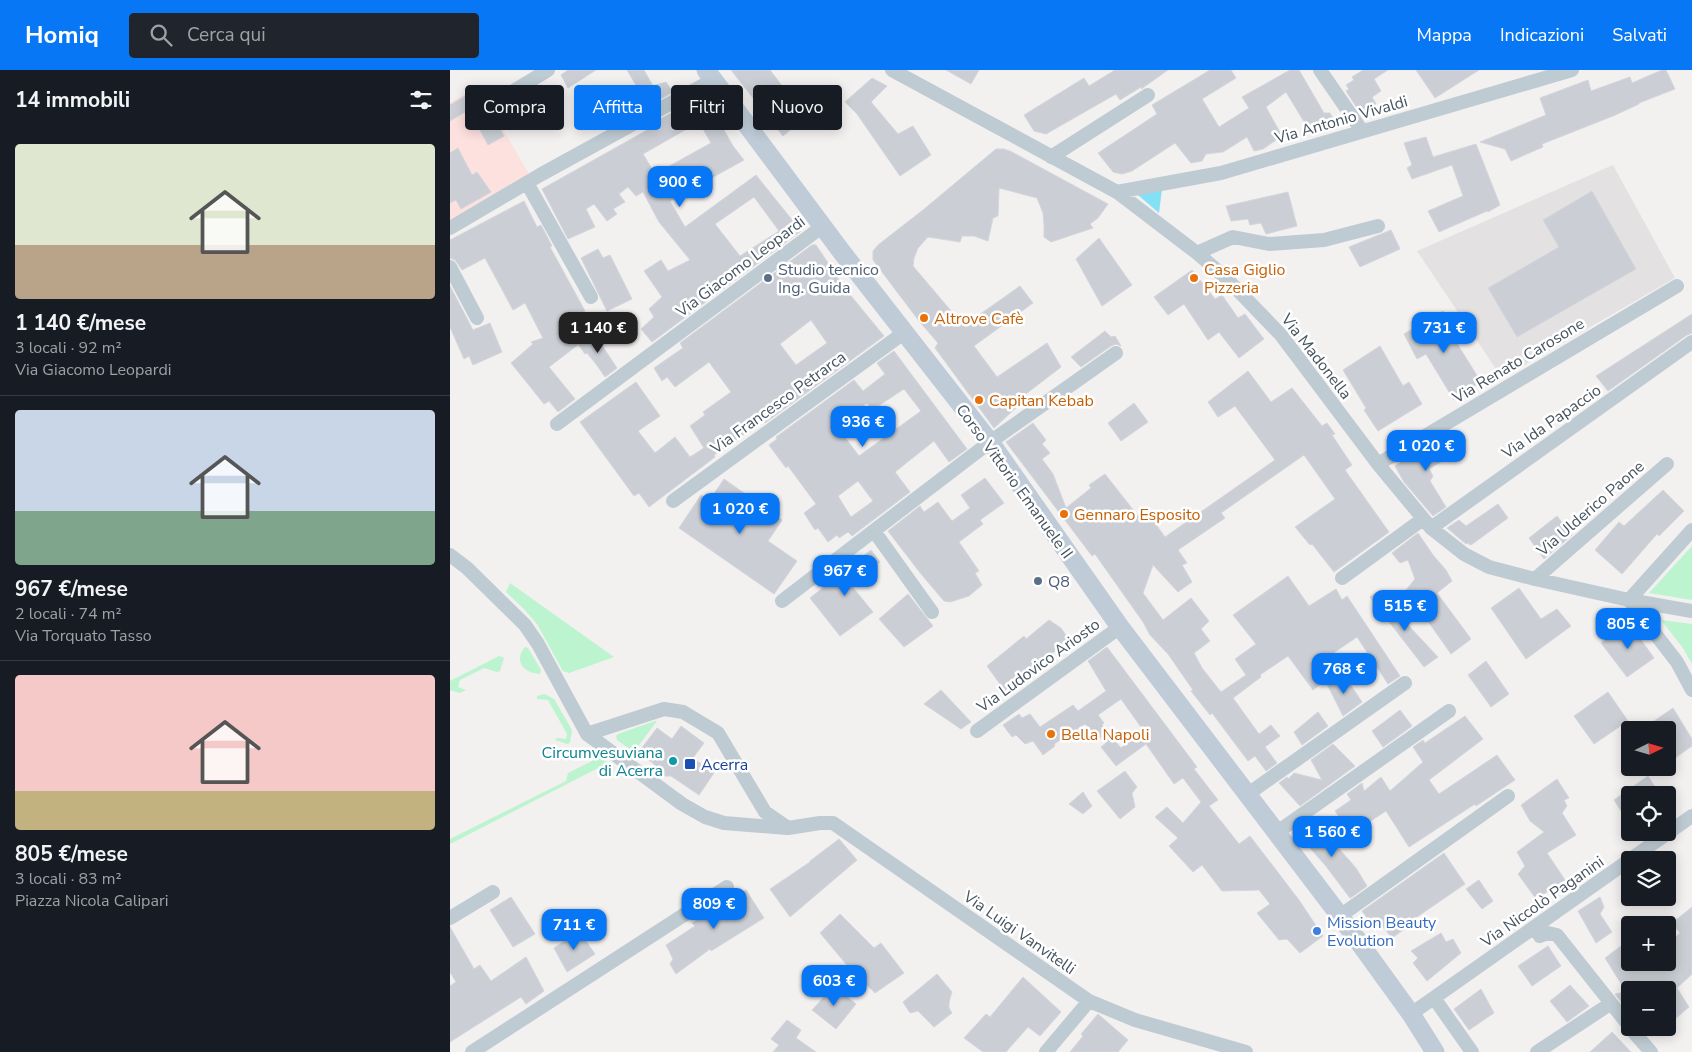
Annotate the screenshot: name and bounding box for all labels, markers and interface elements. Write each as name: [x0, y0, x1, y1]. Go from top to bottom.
search box: [129, 13, 479, 58]
text: Homiq: [25, 19, 99, 51]
icon: search: [147, 21, 175, 49]
text: Cerca qui: [187, 22, 266, 48]
text: Mappa: [1416, 23, 1472, 47]
text: Indicazioni: [1500, 23, 1584, 47]
text: Salvati: [1612, 23, 1667, 47]
chip: Compra: [465, 85, 564, 130]
chip: Affitta: [574, 85, 661, 130]
chip: Filtri: [671, 85, 743, 130]
chip: Nuovo: [753, 85, 842, 130]
text: 14 immobili: [15, 86, 130, 114]
icon: filters: [407, 86, 435, 114]
street label: Via Antonio Vivaldi: [1271, 90, 1410, 150]
pin: 900 €: [645, 166, 715, 208]
text: 900 €: [659, 171, 701, 193]
icon: home: [180, 177, 270, 267]
street label: Via Giacomo Leopardi: [671, 211, 810, 323]
place label: Studio tecnico Ing. Guida: [778, 259, 879, 299]
place label: Casa Giglio Pizzeria: [1204, 259, 1285, 299]
marker: Studio tecnico Ing. Guida: [762, 272, 774, 284]
marker: Casa Giglio Pizzeria: [1188, 272, 1200, 284]
place label: Altrove Cafè: [934, 308, 1024, 330]
street label: Via Madonella: [1275, 308, 1357, 404]
text: 1 140 €/mese: [15, 309, 146, 337]
pin: 1 140 €: [552, 312, 644, 354]
marker: Altrove Cafè: [918, 312, 930, 324]
pin: 731 €: [1409, 312, 1479, 354]
street label: Via Renato Carosone: [1448, 313, 1589, 409]
text: 1 140 €: [570, 317, 626, 339]
text: 731 €: [1423, 317, 1465, 339]
text: 3 locali · 92 m²: [15, 337, 122, 359]
street label: Via Francesco Petrarca: [706, 346, 851, 460]
text: Via Giacomo Leopardi: [15, 359, 171, 381]
street label: Via Ida Papaccio: [1497, 379, 1606, 465]
place label: Capitan Kebab: [989, 390, 1094, 412]
marker: Capitan Kebab: [973, 394, 985, 406]
street label: Corso Vittorio Emanuele II: [951, 400, 1078, 563]
pin: 936 €: [828, 406, 898, 448]
text: 936 €: [842, 411, 884, 433]
pin: 1 020 €: [1380, 430, 1472, 472]
text: 1 020 €: [1398, 435, 1454, 457]
icon: home: [180, 442, 270, 532]
street label: Via Ulderico Paone: [1531, 456, 1649, 562]
pin: 1 020 €: [694, 492, 786, 535]
text: 1 020 €: [712, 498, 768, 520]
place label: Gennaro Esposito: [1074, 504, 1200, 526]
marker: Gennaro Esposito: [1058, 508, 1070, 520]
pin: 967 €: [810, 554, 880, 597]
text: 967 €: [824, 560, 866, 582]
place label: Q8: [1048, 571, 1070, 593]
text: 967 €/mese: [15, 575, 128, 603]
marker: Q8: [1032, 575, 1044, 587]
pin: 515 €: [1370, 590, 1440, 632]
text: 515 €: [1384, 595, 1426, 617]
text: 2 locali · 74 m²: [15, 603, 122, 625]
pin: 805 €: [1593, 608, 1663, 650]
text: 805 €: [1607, 613, 1649, 635]
street label: Via Ludovico Ariosto: [972, 614, 1105, 719]
text: Via Torquato Tasso: [15, 625, 152, 647]
pin: 768 €: [1309, 652, 1379, 695]
text: 768 €: [1323, 658, 1365, 680]
icon: home: [180, 707, 270, 797]
north arrow: [1621, 721, 1676, 776]
map controls: [1621, 721, 1676, 1036]
place label: Bella Napoli: [1061, 724, 1149, 746]
marker: Bella Napoli: [1045, 728, 1057, 740]
place label: Circumvesuviana di Acerra: [542, 742, 663, 782]
place label: Acerra: [701, 754, 748, 776]
marker: Circumvesuviana di Acerra: [667, 755, 679, 767]
marker: Acerra: [683, 757, 697, 771]
button: locate: [1621, 786, 1676, 841]
pin: 1 560 €: [1286, 816, 1378, 858]
text: 1 560 €: [1304, 821, 1360, 843]
text: 805 €/mese: [15, 840, 128, 868]
street label: Via Niccolò Paganini: [1476, 851, 1609, 953]
button: layers: [1621, 851, 1676, 906]
text: 3 locali · 83 m²: [15, 868, 122, 890]
street label: Via Luigi Vanvitelli: [958, 885, 1080, 980]
pin: 809 €: [679, 888, 749, 930]
text: Piazza Nicola Calipari: [15, 890, 168, 912]
text: 809 €: [693, 893, 735, 915]
pin: 711 €: [539, 908, 609, 951]
place label: Mission Beauty Evolution: [1327, 912, 1437, 952]
text: 711 €: [553, 914, 595, 936]
button: +: [1621, 916, 1676, 971]
marker: Mission Beauty Evolution: [1311, 925, 1323, 937]
pin: 603 €: [799, 964, 869, 1007]
text: 603 €: [813, 970, 855, 992]
button: −: [1621, 981, 1676, 1036]

